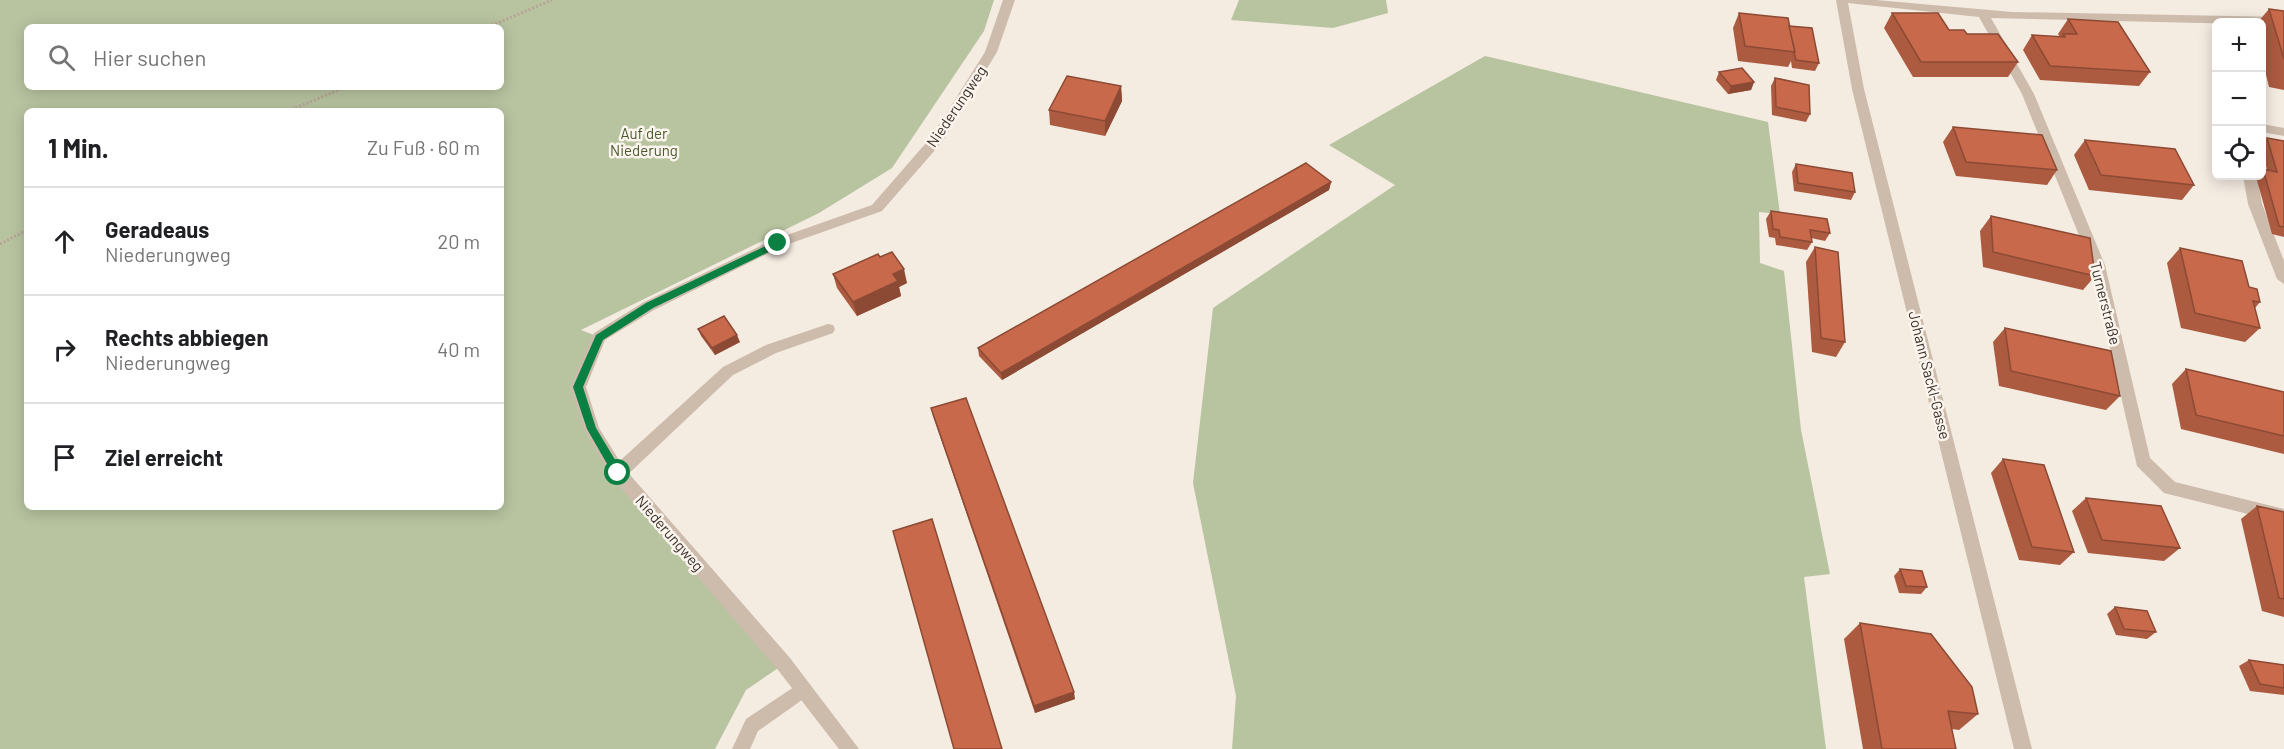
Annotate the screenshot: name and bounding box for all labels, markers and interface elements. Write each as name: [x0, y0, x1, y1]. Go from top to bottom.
map controls: [2212, 18, 2266, 180]
button: +: [2212, 18, 2266, 72]
search box: [24, 24, 504, 90]
icon: search: [45, 41, 78, 74]
text: Hier suchen: [93, 44, 206, 70]
street label: Niederungweg: [922, 62, 990, 150]
button: −: [2212, 72, 2266, 126]
park label: Auf der Niederung: [610, 124, 678, 159]
button: locate: [2212, 126, 2266, 180]
text: 1 Min.: [48, 132, 109, 163]
text: Zu Fuß · 60 m: [367, 135, 480, 159]
text: Geradeaus: [105, 216, 209, 242]
icon: ahead: [48, 225, 81, 258]
text: 20 m: [437, 229, 480, 253]
route end: [764, 229, 790, 255]
text: Niederungweg: [105, 242, 231, 266]
street label: Turnerstraße: [2087, 260, 2125, 346]
street label: Johann Sackl-Gasse: [1905, 309, 1955, 441]
text: Rechts abbiegen: [105, 324, 268, 350]
icon: right: [48, 333, 81, 366]
text: 40 m: [437, 337, 480, 361]
text: Niederungweg: [105, 350, 231, 374]
icon: arrive: [48, 441, 81, 474]
text: Ziel erreicht: [105, 444, 223, 470]
route start: [604, 459, 630, 485]
street label: Niederungweg: [632, 491, 708, 575]

